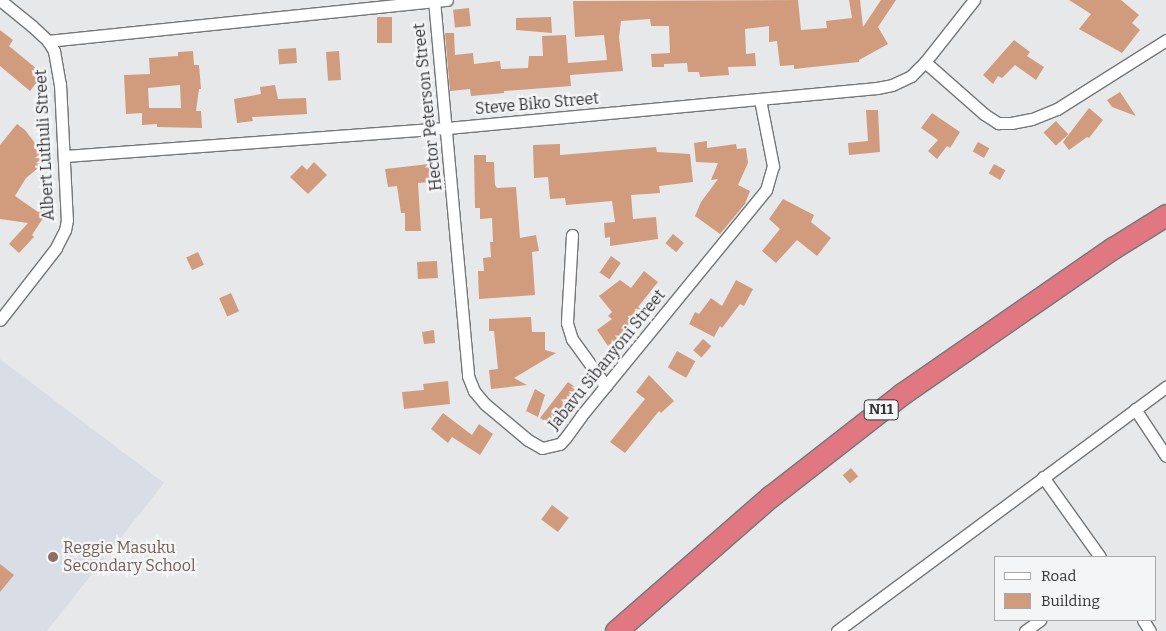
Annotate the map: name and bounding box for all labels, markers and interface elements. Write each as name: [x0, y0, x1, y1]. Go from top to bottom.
street label: Hector Peterson Street: [410, 22, 446, 192]
street label: Albert Luthuli Street: [31, 69, 59, 221]
street label: Steve Biko Street: [474, 89, 600, 119]
street label: Jabavu Sibanyoni Street: [544, 286, 670, 434]
road number: N11: [864, 398, 898, 422]
place label: Reggie Masuku Secondary School: [63, 538, 196, 576]
marker: Reggie Masuku Secondary School: [47, 551, 59, 563]
legend: [994, 556, 1156, 621]
text: Road: [1041, 567, 1076, 585]
text: Building: [1041, 592, 1100, 610]

